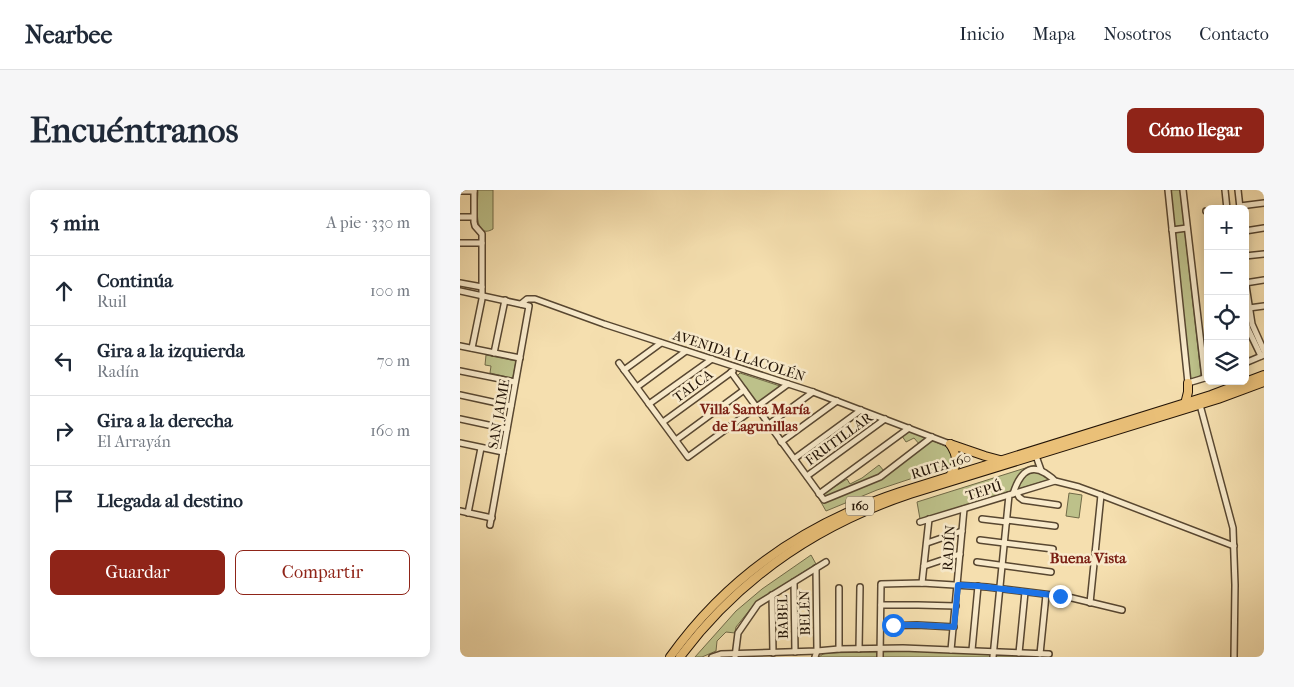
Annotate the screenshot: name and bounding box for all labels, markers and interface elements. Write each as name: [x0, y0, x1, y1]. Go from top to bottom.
text: Nearbee: [25, 21, 112, 49]
text: Inicio: [960, 24, 1005, 45]
text: Mapa: [1033, 24, 1075, 45]
text: Nosotros: [1103, 24, 1171, 45]
text: Contacto: [1199, 24, 1269, 45]
button: Cómo llegar: [1127, 108, 1264, 153]
text: Encuéntranos: [30, 110, 238, 151]
map controls: [1204, 205, 1249, 385]
button: +: [1204, 205, 1249, 250]
text: 5 min: [50, 211, 99, 235]
text: A pie · 330 m: [326, 213, 410, 232]
button: −: [1204, 250, 1249, 295]
text: Continúa: [97, 270, 173, 292]
icon: ahead: [50, 277, 78, 305]
text: 100 m: [370, 281, 410, 300]
text: Ruil: [97, 292, 127, 311]
button: locate: [1204, 295, 1249, 340]
street label: AVENIDA LLACOLÉN: [670, 325, 808, 386]
text: Gira a la izquierda: [97, 340, 244, 362]
button: layers: [1204, 340, 1249, 385]
icon: left: [50, 347, 78, 375]
text: 70 m: [377, 351, 410, 370]
text: Radín: [97, 362, 139, 381]
street label: TALCA: [670, 365, 717, 406]
street label: SAN JAIME: [484, 377, 514, 450]
district label: Villa Santa María de Lagunillas: [699, 400, 811, 435]
street label: FRUTILLAR: [802, 408, 877, 469]
text: Gira a la derecha: [97, 410, 233, 432]
icon: right: [50, 417, 78, 445]
text: 160 m: [370, 421, 410, 440]
text: El Arrayán: [97, 432, 171, 451]
street label: RUTA 160: [909, 449, 973, 483]
street label: TEPÚ: [963, 476, 1004, 505]
icon: arrive: [50, 487, 78, 515]
text: Llegada al destino: [97, 490, 243, 512]
road number: 160: [846, 496, 874, 516]
street label: RADÍN: [938, 524, 959, 571]
district label: Buena Vista: [1050, 549, 1127, 567]
button: Guardar: [50, 550, 225, 595]
button: Compartir: [235, 550, 410, 595]
route end: [1049, 585, 1072, 608]
street label: BELÉN: [795, 590, 814, 636]
street label: BABEL: [774, 594, 792, 639]
route start: [882, 614, 905, 637]

